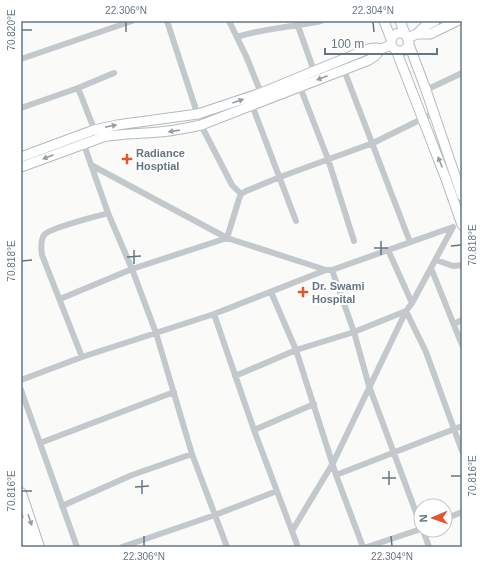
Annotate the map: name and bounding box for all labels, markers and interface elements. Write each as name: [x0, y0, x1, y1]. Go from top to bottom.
text: 22.306°N: [105, 5, 147, 16]
text: 22.304°N: [352, 5, 394, 16]
text: 70.820°E: [6, 9, 17, 51]
scale bar: [325, 30, 437, 56]
text: 100 m: [331, 37, 364, 51]
one-way arrow: [316, 76, 328, 82]
one-way arrow: [232, 98, 244, 104]
one-way arrow: [104, 123, 117, 129]
one-way arrow: [168, 127, 180, 134]
place label: Radiance Hosptial: [136, 147, 185, 172]
marker: Radiance Hosptial: [121, 153, 133, 165]
one-way arrow: [41, 154, 53, 160]
one-way arrow: [436, 156, 442, 168]
text: 70.818°E: [467, 224, 478, 266]
text: 70.818°E: [6, 240, 17, 282]
place label: Dr. Swami Hospital: [312, 280, 365, 305]
marker: Dr. Swami Hospital: [297, 286, 309, 298]
text: 70.816°E: [467, 455, 478, 497]
text: 70.816°E: [6, 470, 17, 512]
north arrow: [413, 498, 453, 538]
text: N: [417, 514, 429, 523]
one-way arrow: [27, 515, 33, 527]
text: 22.306°N: [123, 551, 165, 562]
text: 22.304°N: [371, 551, 413, 562]

